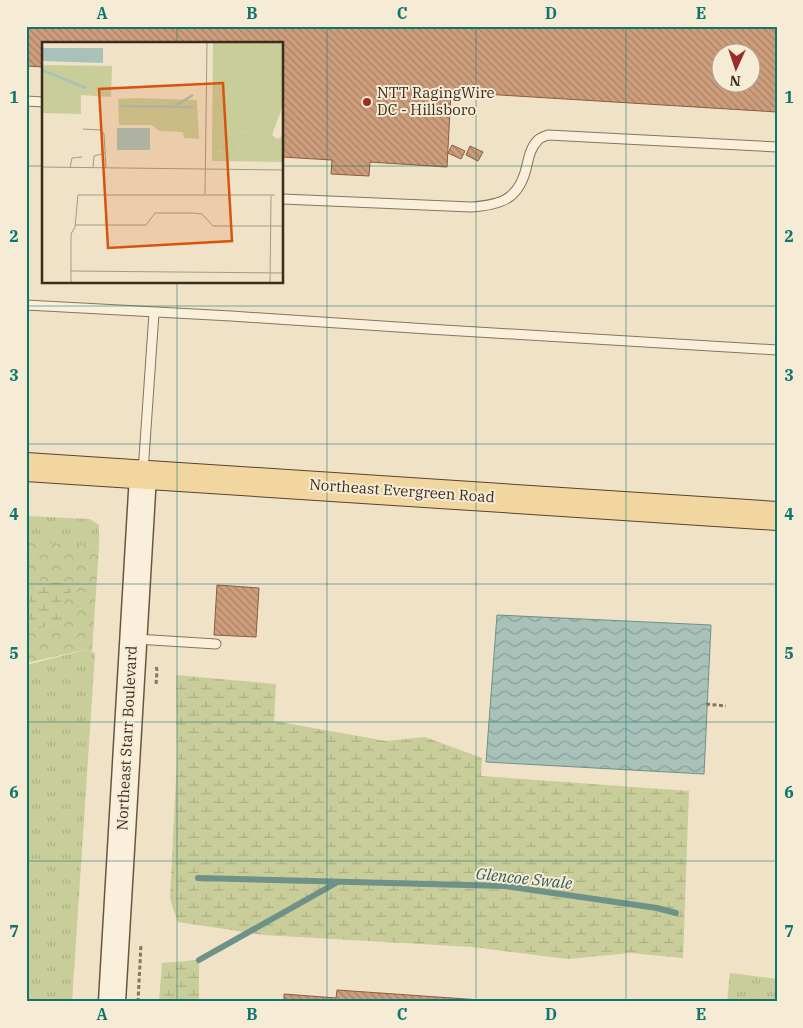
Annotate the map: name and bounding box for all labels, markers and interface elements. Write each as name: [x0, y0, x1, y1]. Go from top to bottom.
text: A: [96, 3, 108, 23]
text: B: [246, 3, 258, 23]
text: C: [397, 3, 407, 23]
text: D: [545, 3, 557, 23]
text: E: [696, 3, 706, 23]
inset map: [42, 42, 284, 284]
north arrow: [710, 42, 760, 92]
text: N: [729, 72, 741, 90]
place label: NTT RagingWire DC - Hillsboro: [377, 83, 495, 119]
text: 1: [9, 87, 19, 107]
text: 1: [784, 87, 794, 107]
marker: NTT RagingWire DC - Hillsboro: [361, 96, 373, 108]
text: 2: [9, 226, 19, 246]
text: 2: [784, 226, 794, 246]
text: 3: [9, 365, 19, 385]
text: 3: [784, 365, 794, 385]
street label: Northeast Evergreen Road: [309, 475, 495, 506]
text: 4: [9, 504, 19, 524]
text: 4: [784, 504, 794, 524]
text: 5: [9, 643, 19, 663]
text: 5: [784, 643, 794, 663]
street label: Northeast Starr Boulevard: [112, 645, 141, 831]
text: 6: [9, 782, 19, 802]
text: 6: [784, 782, 794, 802]
water label: Glencoe Swale: [475, 863, 573, 893]
text: 7: [9, 921, 19, 941]
text: 7: [784, 921, 794, 941]
text: A: [96, 1004, 108, 1024]
text: B: [246, 1004, 258, 1024]
text: C: [397, 1004, 407, 1024]
text: D: [545, 1004, 557, 1024]
text: E: [696, 1004, 706, 1024]

